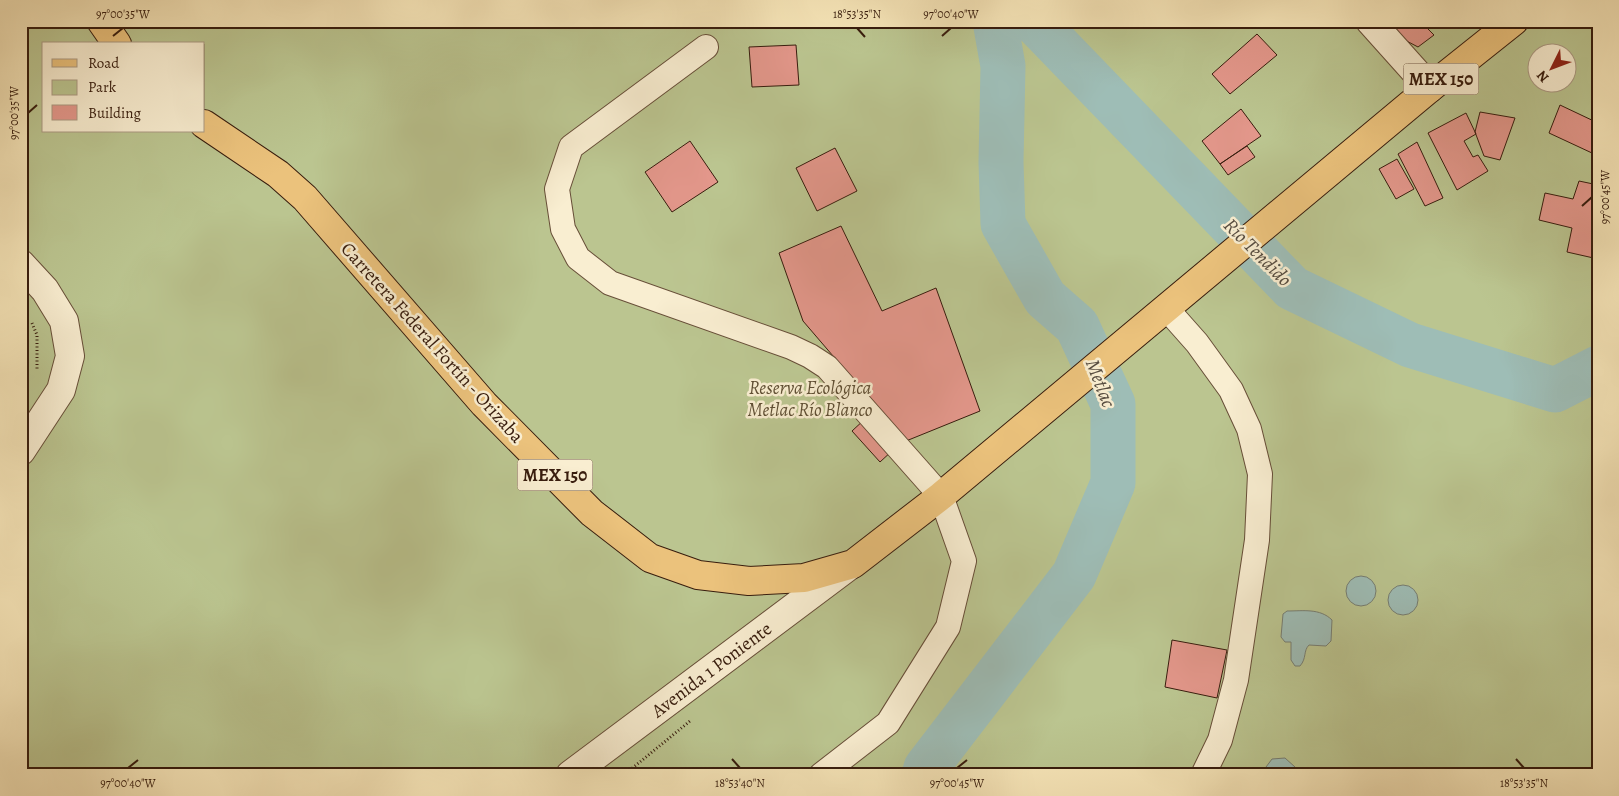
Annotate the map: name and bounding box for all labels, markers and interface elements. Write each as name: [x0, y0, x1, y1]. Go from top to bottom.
text: 97°00'35"W: [96, 6, 151, 22]
text: 18°53'35"N: [833, 6, 881, 22]
text: 97°00'40"W: [923, 6, 980, 22]
legend: [42, 42, 205, 132]
north arrow: [1526, 42, 1576, 92]
text: Road: [88, 53, 120, 73]
road number: MEX 150: [1404, 64, 1478, 95]
text: N: [1532, 66, 1553, 87]
text: Park: [88, 77, 117, 97]
text: 97°00'35"W: [6, 85, 22, 140]
text: Building: [88, 103, 141, 123]
text: 97°00'45"W: [1597, 169, 1613, 224]
water label: Río Tendido: [1217, 212, 1298, 293]
street label: Carretera Federal Fortín - Orizaba: [335, 237, 530, 449]
water label: Metlac: [1079, 355, 1122, 411]
park label: Reserva Ecológica Metlac Río Blanco: [747, 375, 873, 423]
road number: MEX 150: [518, 460, 592, 490]
street label: Avenida 1 Poniente: [645, 616, 777, 724]
text: 97°00'40"W: [100, 775, 157, 791]
text: 18°53'40"N: [715, 775, 765, 791]
text: 97°00'45"W: [930, 775, 985, 791]
text: 18°53'35"N: [1500, 775, 1548, 791]

